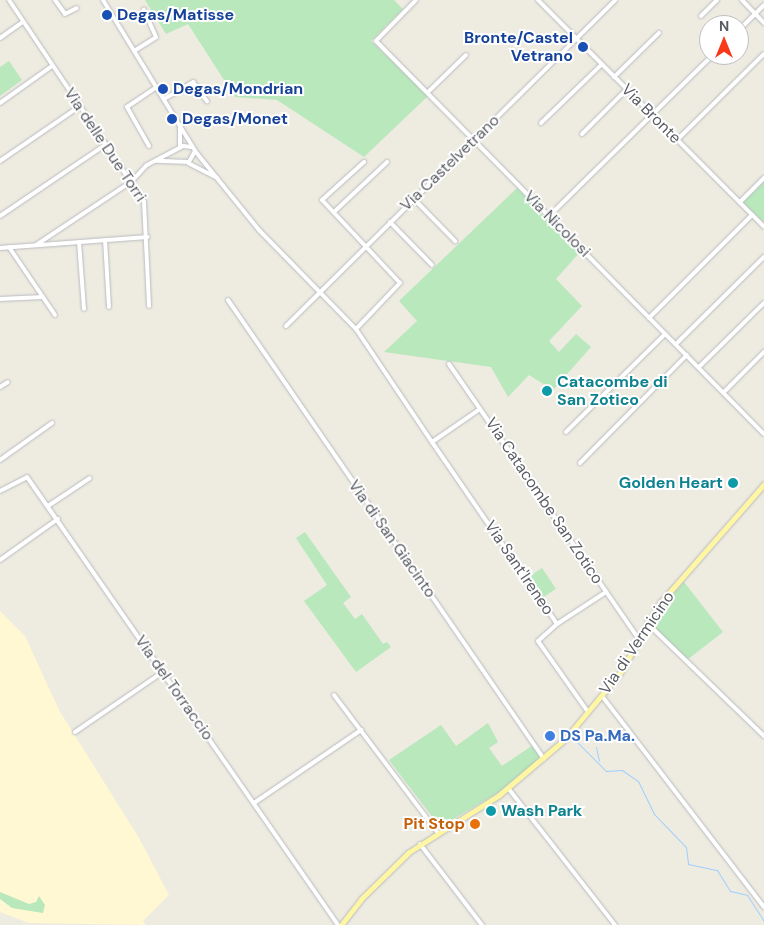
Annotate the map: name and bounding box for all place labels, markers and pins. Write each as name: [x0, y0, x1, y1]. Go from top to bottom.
place label: Degas/Matisse: [117, 5, 234, 25]
marker: Degas/Matisse: [101, 9, 113, 21]
place label: Bronte/Castel Vetrano: [464, 28, 573, 66]
marker: Bronte/Castel Vetrano: [577, 41, 589, 53]
place label: Degas/Mondrian: [173, 79, 303, 99]
marker: Degas/Mondrian: [157, 83, 169, 95]
place label: Degas/Monet: [182, 109, 288, 129]
marker: Degas/Monet: [166, 113, 178, 125]
place label: Catacombe di San Zotico: [557, 372, 668, 410]
marker: Catacombe di San Zotico: [541, 385, 553, 397]
place label: Golden Heart: [619, 473, 723, 493]
marker: Golden Heart: [727, 477, 739, 489]
place label: DS Pa.Ma.: [560, 726, 635, 746]
marker: DS Pa.Ma.: [544, 730, 556, 742]
place label: Wash Park: [501, 801, 582, 821]
marker: Wash Park: [485, 805, 497, 817]
place label: Pit Stop: [403, 814, 465, 834]
marker: Pit Stop: [469, 818, 481, 830]

